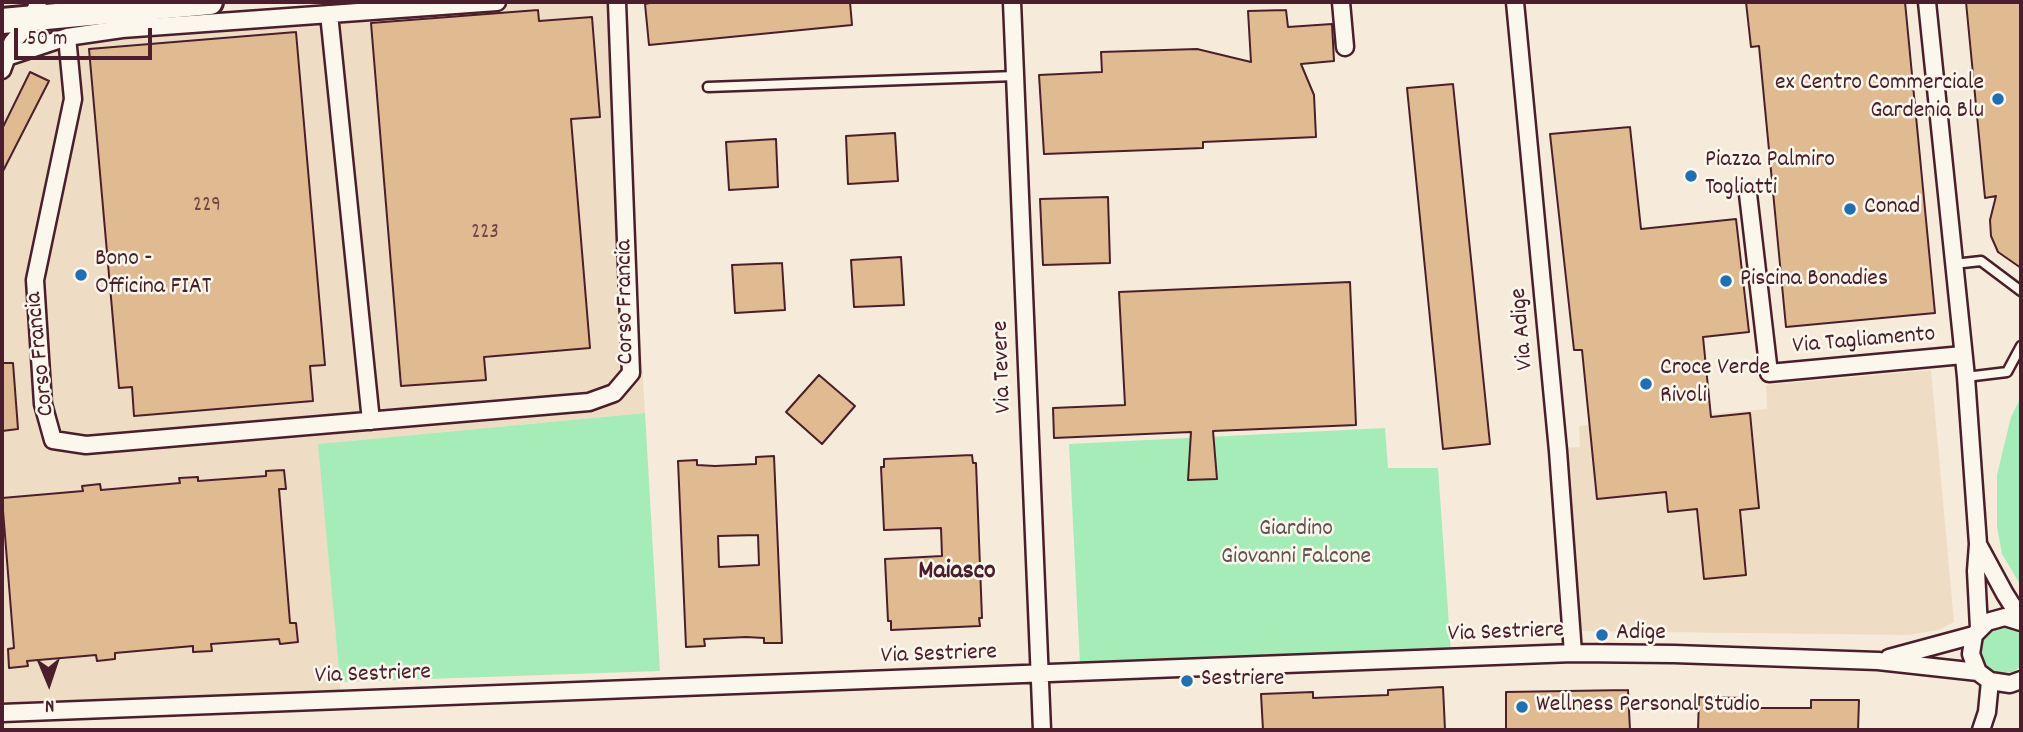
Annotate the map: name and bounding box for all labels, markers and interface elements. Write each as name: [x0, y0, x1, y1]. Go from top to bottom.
scale bar: [18, 14, 156, 58]
text: 50 m: [27, 25, 67, 55]
place label: ex Centro Commerciale Gardenia Blu: [1775, 71, 1984, 127]
marker: ex Centro Commerciale Gardenia Blu: [1990, 91, 2006, 107]
place label: Piazza Palmiro Togliatti: [1705, 148, 1835, 204]
marker: Piazza Palmiro Togliatti: [1683, 168, 1699, 184]
house number: 229: [193, 194, 221, 220]
place label: Conad: [1864, 195, 1920, 223]
marker: Conad: [1842, 201, 1858, 217]
house number: 223: [471, 221, 499, 247]
street label: Corso Francia: [612, 239, 642, 365]
place label: Bono - Officina FIAT: [95, 247, 211, 303]
marker: Bono - Officina FIAT: [73, 267, 89, 283]
place label: Piscina Bonadies: [1740, 267, 1888, 295]
marker: Piscina Bonadies: [1718, 273, 1734, 289]
street label: Via Adige: [1506, 287, 1542, 371]
street label: Corso Francia: [21, 290, 63, 418]
street label: Via Tevere: [988, 320, 1020, 414]
street label: Via Tagliamento: [1791, 321, 1937, 363]
place label: Croce Verde Rivoli: [1660, 356, 1770, 412]
marker: Croce Verde Rivoli: [1638, 376, 1654, 392]
park label: Giardino Giovanni Falcone: [1221, 517, 1371, 573]
district label: Maiasco: [918, 557, 996, 589]
street label: Via Sestriere: [1447, 618, 1565, 650]
place label: Adige: [1616, 621, 1666, 649]
marker: Adige: [1594, 627, 1610, 643]
street label: Via Sestriere: [880, 640, 998, 672]
north arrow: [14, 648, 84, 718]
street label: Via Sestriere: [314, 660, 432, 692]
place label: Sestriere: [1201, 667, 1284, 695]
marker: Sestriere: [1179, 673, 1195, 689]
text: N: [45, 691, 55, 718]
place label: Wellness Personal Studio: [1536, 693, 1760, 721]
marker: Wellness Personal Studio: [1514, 699, 1530, 715]

